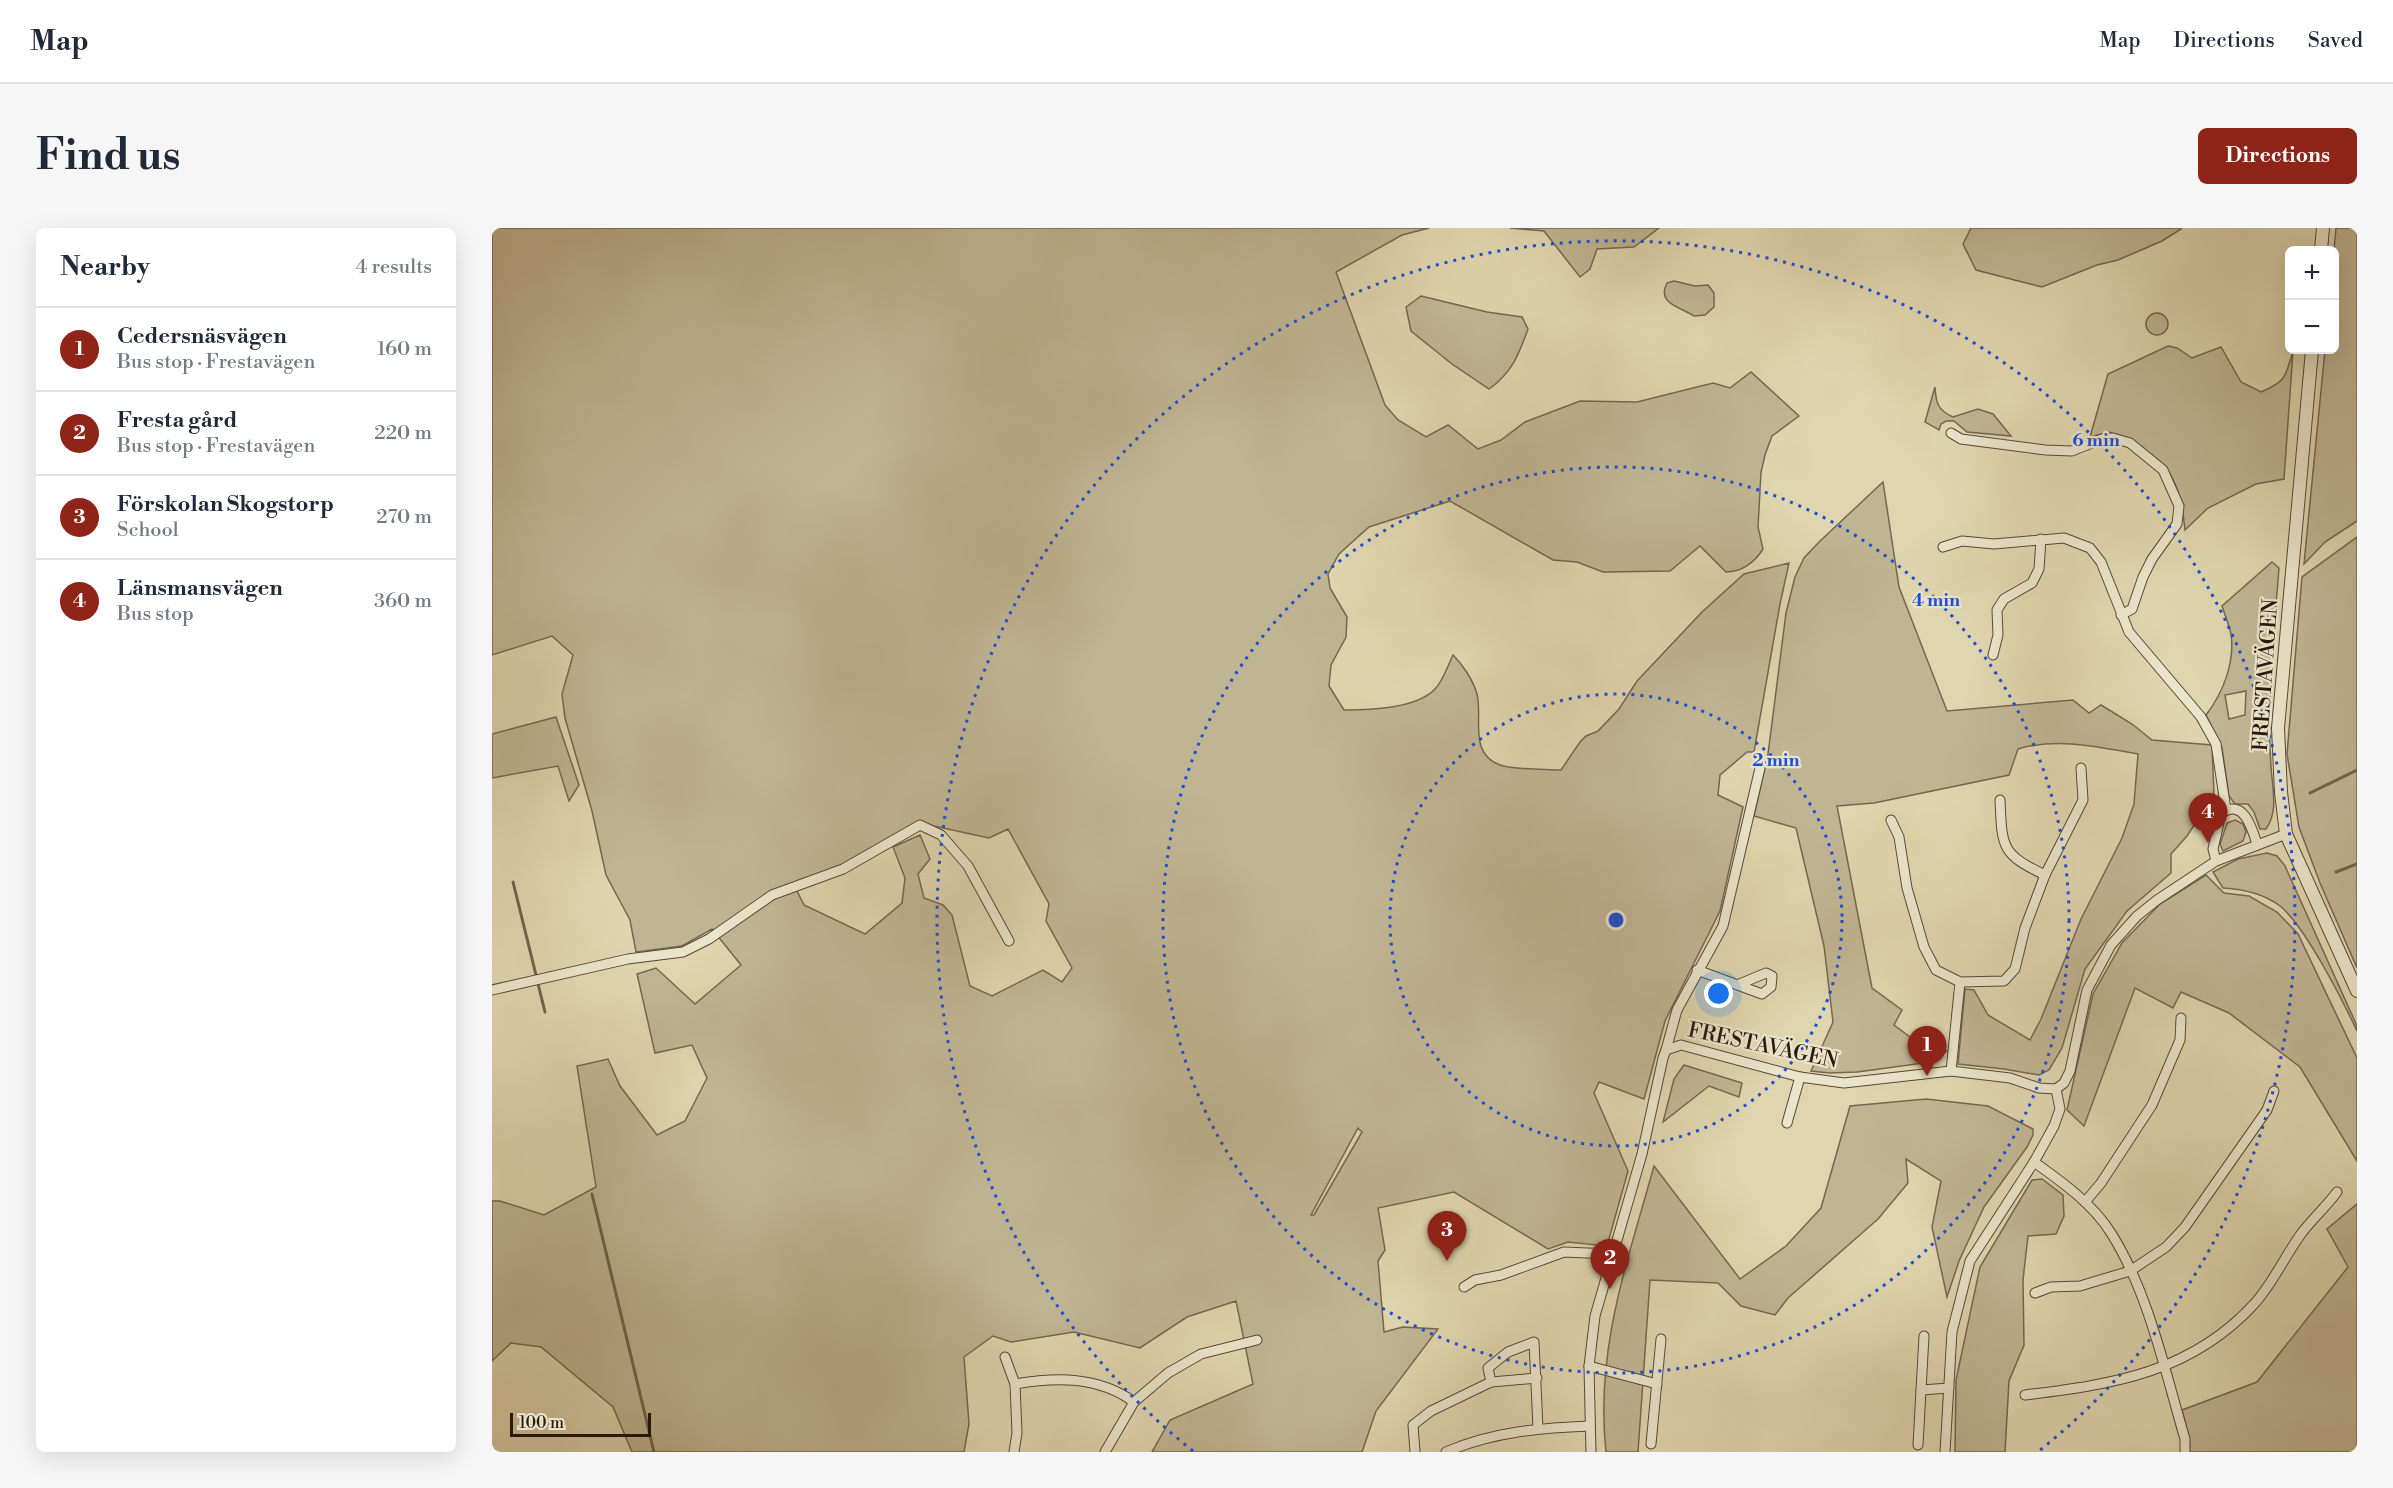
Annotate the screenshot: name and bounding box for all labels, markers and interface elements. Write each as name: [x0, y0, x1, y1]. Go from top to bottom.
text: Map: [30, 24, 89, 59]
text: Map: [2099, 28, 2141, 54]
text: Directions: [2174, 28, 2275, 54]
text: Saved: [2308, 28, 2363, 54]
button: Directions: [2198, 128, 2357, 184]
text: Find us: [36, 130, 180, 183]
map controls: [2285, 246, 2339, 354]
button: +: [2285, 246, 2339, 300]
text: Nearby: [60, 251, 150, 283]
text: 4 results: [355, 255, 432, 280]
button: −: [2285, 300, 2339, 354]
text: Cedersnäsvägen: [117, 323, 287, 350]
text: 1: [75, 337, 84, 362]
text: 160 m: [377, 337, 432, 362]
text: Bus stop · Frestavägen: [117, 350, 315, 375]
text: Fresta gård: [117, 407, 237, 434]
text: 2: [73, 421, 86, 446]
text: 220 m: [374, 421, 432, 446]
text: 6 min: [2072, 429, 2120, 452]
text: Bus stop · Frestavägen: [117, 434, 315, 459]
text: Förskolan Skogstorp: [117, 491, 334, 518]
text: 3: [73, 505, 86, 530]
text: 270 m: [376, 505, 432, 530]
text: School: [117, 518, 179, 543]
text: Länsmansvägen: [117, 575, 283, 602]
text: 4: [73, 589, 86, 614]
text: 360 m: [374, 589, 432, 614]
text: 4 min: [1912, 589, 1960, 612]
street label: FRESTAVÄGEN: [2246, 597, 2284, 752]
text: Bus stop: [117, 602, 194, 627]
text: 2 min: [1752, 749, 1800, 772]
pin: 4: [2188, 794, 2228, 843]
centre of rings: [1606, 910, 1626, 930]
your location: [1704, 979, 1733, 1008]
street label: FRESTAVÄGEN: [1685, 1015, 1841, 1075]
pin: 1: [1908, 1026, 1946, 1076]
pin: 3: [1428, 1212, 1466, 1261]
pin: 2: [1590, 1240, 1630, 1289]
scale bar: [510, 1410, 651, 1438]
text: 100 m: [519, 1413, 564, 1433]

